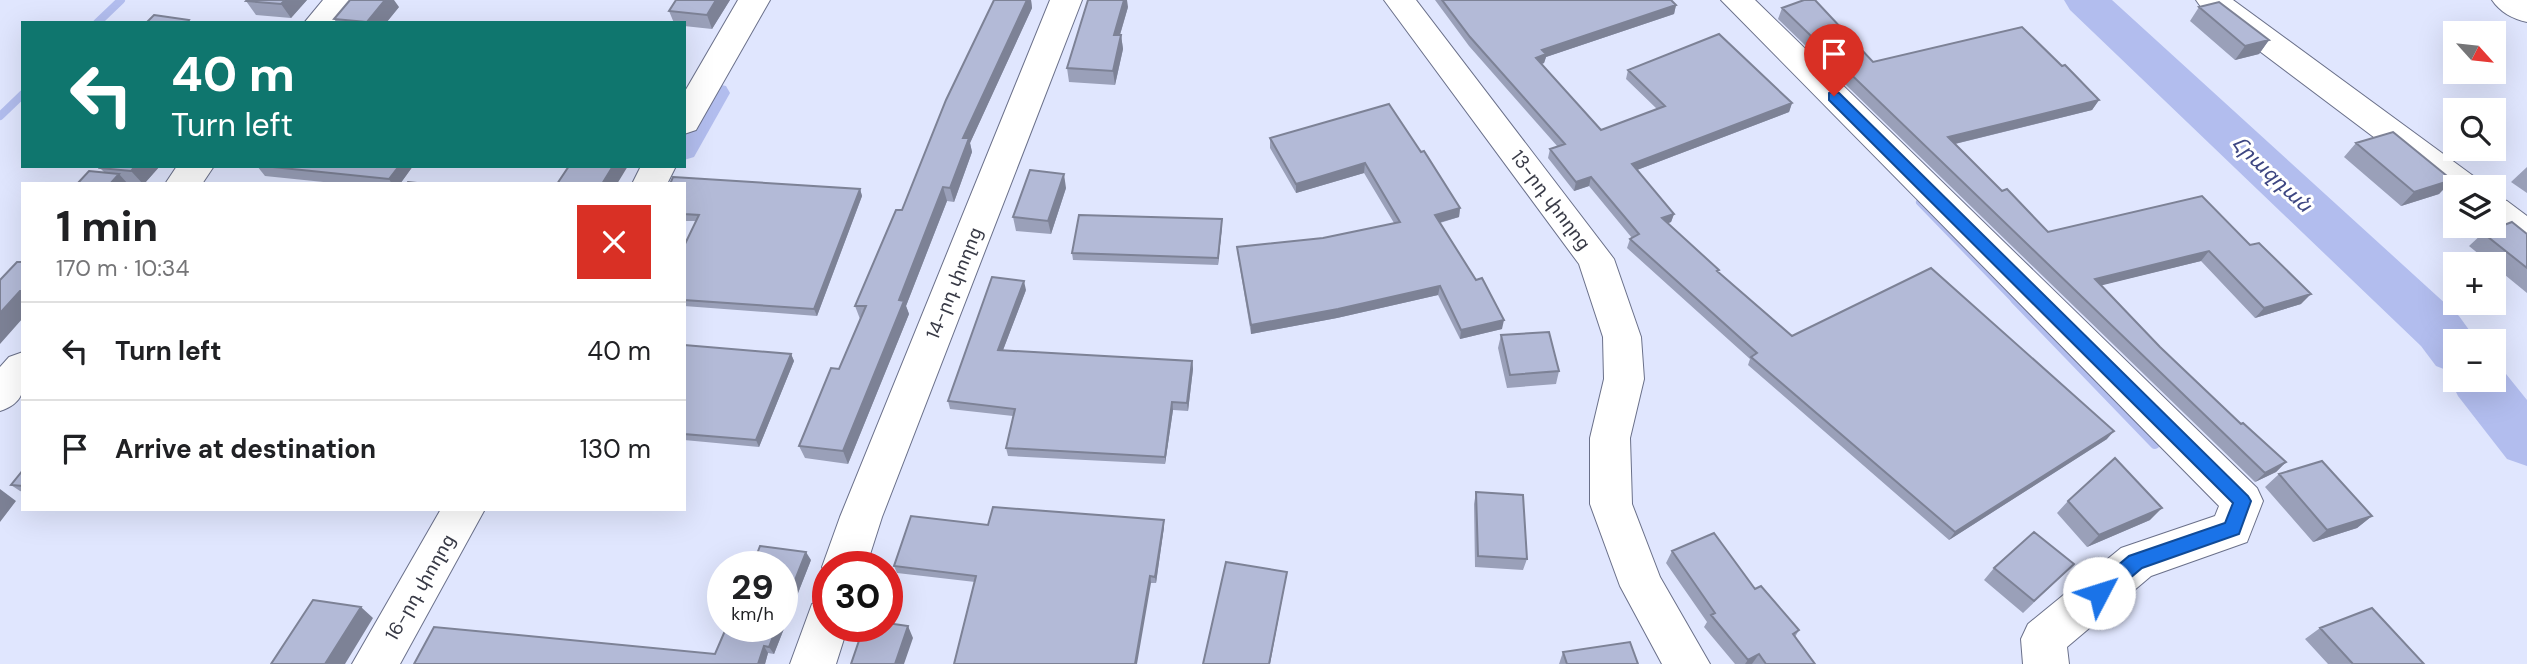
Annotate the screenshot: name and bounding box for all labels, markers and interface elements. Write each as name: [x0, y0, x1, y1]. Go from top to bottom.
north arrow: [2443, 21, 2506, 84]
map controls: [2443, 21, 2506, 392]
pin: [1804, 24, 1864, 96]
icon: arrive: [1815, 35, 1853, 73]
text: 40 m: [171, 42, 295, 106]
icon: left: [56, 49, 147, 140]
button: search: [2443, 98, 2506, 161]
text: Turn left: [171, 104, 293, 146]
water label: Հրազդան: [2226, 129, 2319, 219]
street label: 13-րդ փողոց: [1505, 145, 1597, 255]
button: layers: [2443, 175, 2506, 238]
text: 1 min: [56, 199, 158, 254]
button: close: [577, 205, 651, 279]
street label: 14-րդ փողոց: [920, 223, 988, 343]
button: +: [2443, 252, 2506, 315]
text: 170 m · 10:34: [56, 253, 189, 283]
button: −: [2443, 329, 2506, 392]
icon: left: [56, 332, 94, 370]
text: Turn left: [115, 334, 222, 368]
text: 40 m: [587, 334, 651, 368]
icon: arrive: [56, 430, 94, 468]
text: Arrive at destination: [115, 432, 376, 466]
text: 130 m: [580, 432, 651, 466]
street label: 16-րդ փողոց: [379, 529, 461, 645]
speed limit sign: 30: [812, 551, 903, 642]
position arrow: [2062, 556, 2136, 630]
text: 29: [731, 564, 774, 610]
text: km/h: [731, 602, 774, 626]

